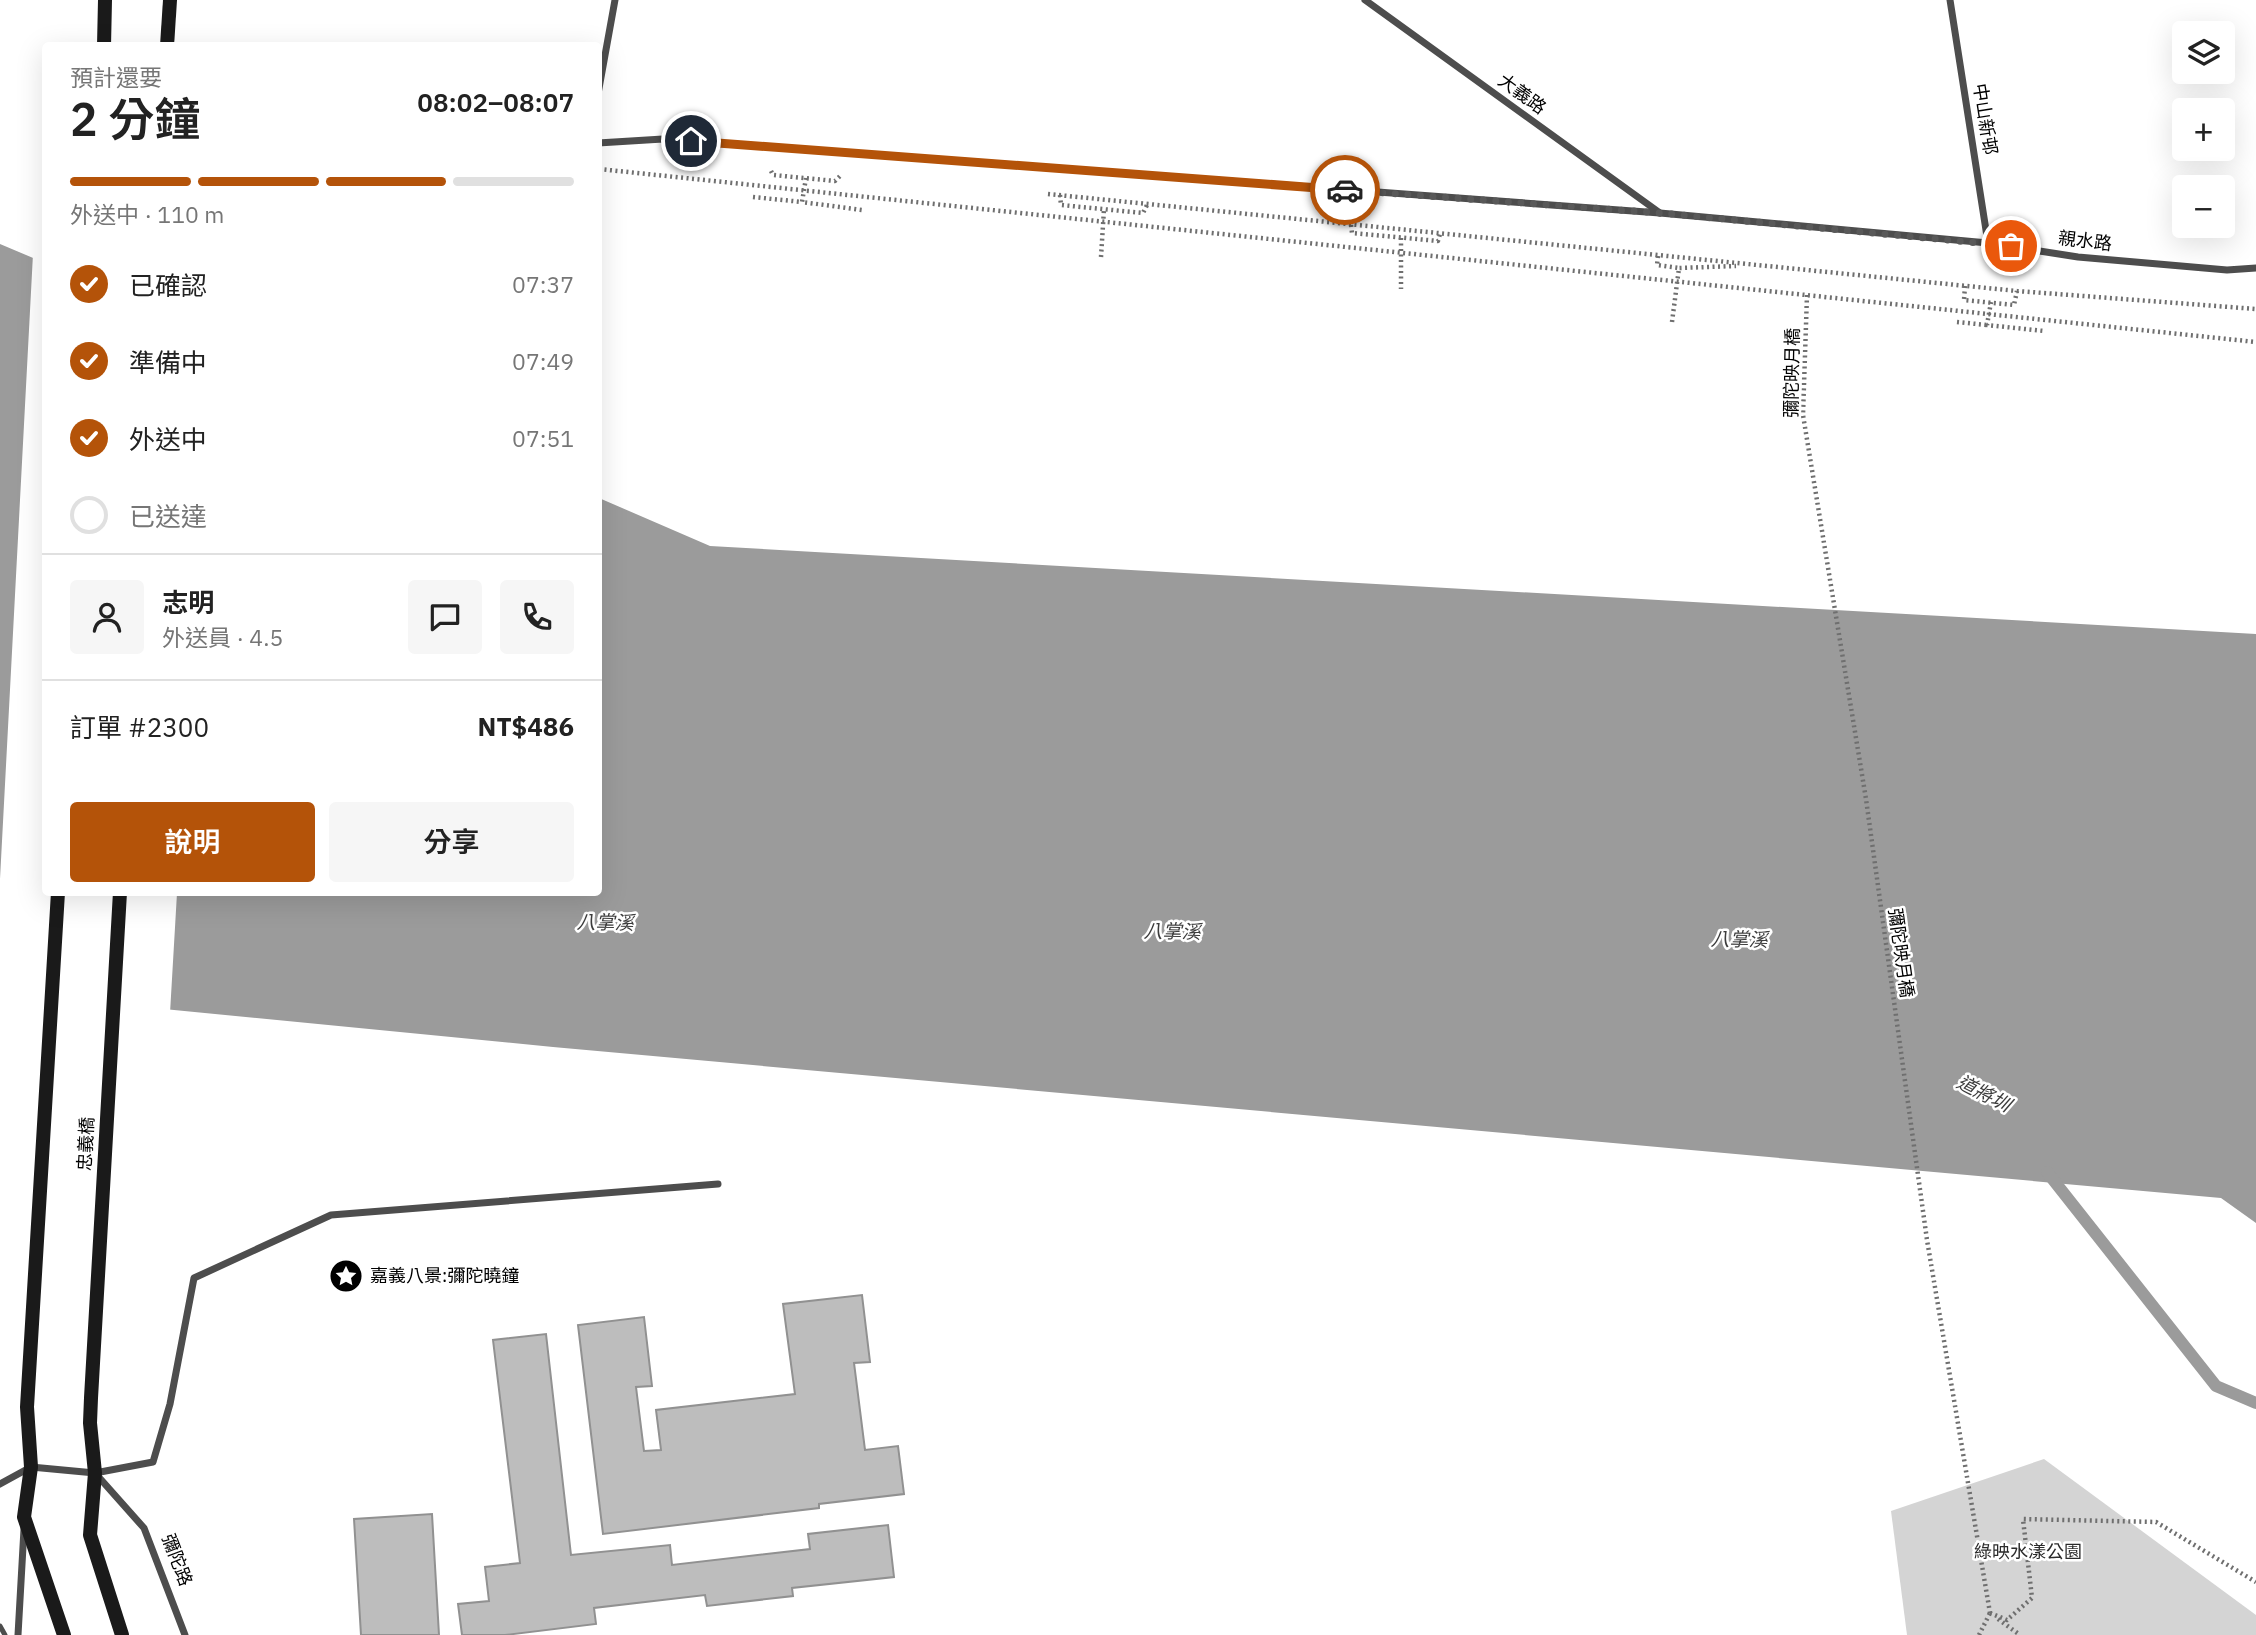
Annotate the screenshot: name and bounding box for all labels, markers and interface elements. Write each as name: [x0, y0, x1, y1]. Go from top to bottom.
map controls: [2172, 21, 2235, 238]
button: layers: [2172, 21, 2235, 84]
text: 預計還要: [70, 62, 162, 92]
street label: 大義路: [1494, 68, 1551, 119]
street label: 中山新邨: [1969, 82, 2002, 156]
text: 08:02–08:07: [417, 85, 574, 119]
text: 2 分鐘: [70, 89, 200, 149]
button: +: [2172, 98, 2235, 161]
pin: [661, 111, 721, 171]
icon: home: [672, 122, 710, 160]
courier: [1310, 155, 1380, 225]
icon: car: [1326, 171, 1364, 209]
button: −: [2172, 175, 2235, 238]
text: 外送中 · 110 m: [70, 199, 224, 229]
pin: [1981, 216, 2041, 276]
street label: 親水路: [2057, 226, 2113, 255]
icon: bag: [1992, 227, 2030, 265]
icon: check: [70, 265, 108, 303]
text: 已確認: [129, 268, 207, 302]
text: 07:37: [512, 269, 574, 299]
street label: 彌陀映月橋: [1779, 328, 1804, 418]
icon: check: [70, 342, 108, 380]
text: 準備中: [129, 345, 207, 379]
text: 07:49: [512, 346, 574, 376]
icon: check: [70, 419, 108, 457]
text: 外送中: [129, 422, 207, 456]
text: 07:51: [512, 423, 574, 453]
text: 已送達: [129, 499, 207, 533]
button: person: [70, 580, 144, 654]
button: chat: [408, 580, 482, 654]
button: phone: [500, 580, 574, 654]
text: 志明: [162, 585, 214, 619]
text: 外送員 · 4.5: [162, 622, 283, 652]
text: NT$486: [478, 709, 574, 743]
text: 訂單 #2300: [70, 710, 209, 744]
button: 說明: [70, 802, 315, 882]
button: 分享: [329, 802, 574, 882]
street label: 彌陀映月橋: [1884, 907, 1919, 999]
water label: 八掌溪: [576, 910, 637, 935]
water label: 八掌溪: [1143, 919, 1204, 944]
water label: 八掌溪: [1710, 927, 1771, 952]
water label: 道將圳: [1953, 1069, 2018, 1118]
street label: 忠義橋: [73, 1116, 98, 1172]
place icon: 嘉義八景:彌陀曉鐘: [327, 1257, 365, 1295]
place label: 嘉義八景:彌陀曉鐘: [370, 1264, 519, 1287]
street label: 彌陀路: [157, 1530, 198, 1589]
park label: 綠映水漾公園: [1974, 1540, 2082, 1563]

